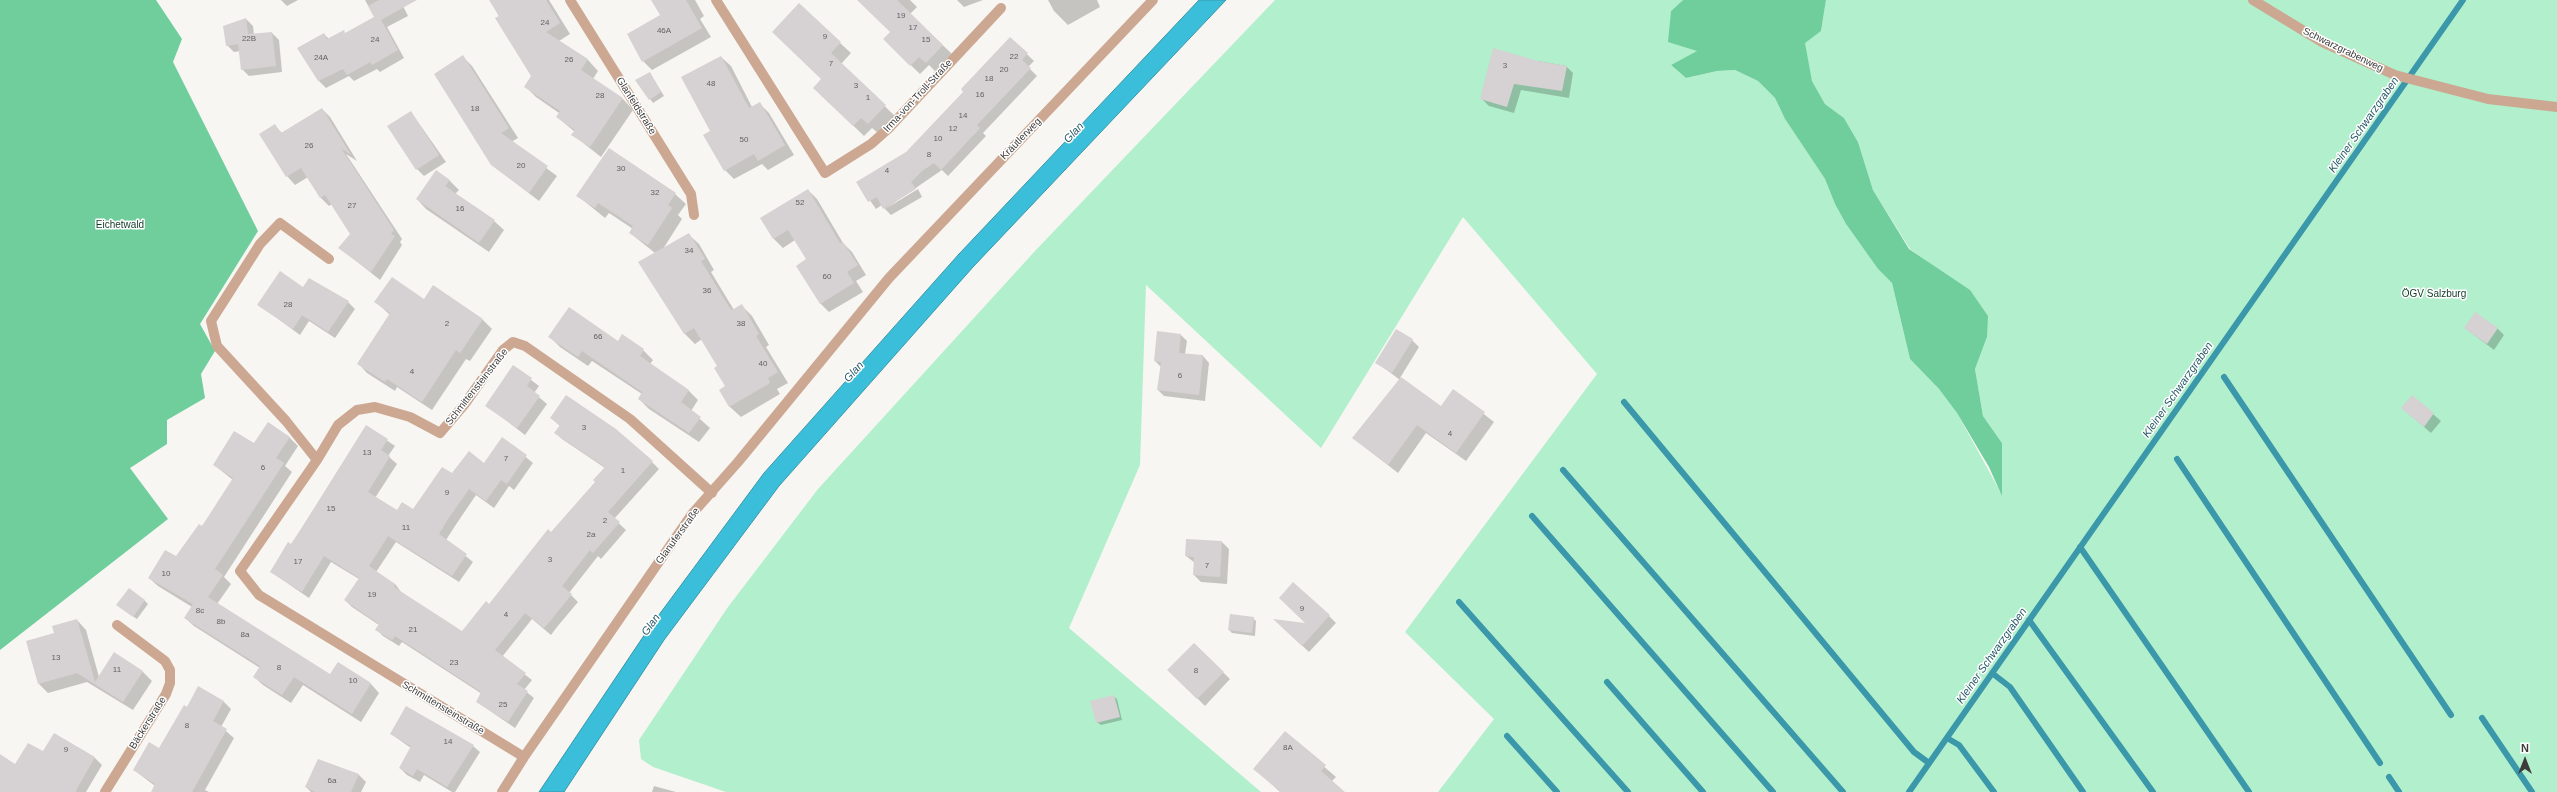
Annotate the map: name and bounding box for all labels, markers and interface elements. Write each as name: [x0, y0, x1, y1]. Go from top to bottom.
house number: 19: [897, 11, 905, 21]
house number: 24: [541, 18, 549, 28]
house number: 17: [909, 23, 917, 33]
street label: Schwarzgrabenweg: [2301, 25, 2385, 75]
house number: 46A: [657, 26, 671, 36]
house number: 9: [823, 32, 827, 42]
house number: 22B: [242, 34, 256, 44]
house number: 24: [371, 35, 379, 45]
house number: 15: [922, 35, 930, 45]
house number: 22: [1010, 52, 1018, 62]
house number: 24A: [314, 53, 328, 63]
house number: 26: [565, 55, 573, 65]
street label: Irma-von-Troll-Straße: [881, 57, 955, 135]
house number: 7: [829, 59, 833, 69]
house number: 3: [1503, 61, 1507, 71]
house number: 20: [1000, 65, 1008, 75]
house number: 18: [985, 74, 993, 84]
street label: Glanfeldstraße: [614, 75, 658, 137]
water label: Kleiner Schwarzgraben: [2326, 75, 2402, 175]
house number: 48: [707, 79, 715, 89]
house number: 3: [854, 81, 858, 91]
house number: 16: [976, 90, 984, 100]
house number: 28: [596, 91, 604, 101]
house number: 1: [866, 93, 870, 103]
house number: 18: [471, 104, 479, 114]
house number: 14: [959, 111, 967, 121]
street label: Kräutlerweg: [998, 116, 1044, 162]
water label: Glan: [1061, 120, 1087, 146]
house number: 12: [949, 124, 957, 134]
house number: 10: [934, 134, 942, 144]
house number: 50: [740, 135, 748, 145]
house number: 26: [305, 141, 313, 151]
house number: 8: [927, 150, 931, 160]
house number: 20: [517, 161, 525, 171]
house number: 30: [617, 164, 625, 174]
house number: 4: [885, 166, 889, 176]
house number: 32: [651, 188, 659, 198]
house number: 52: [796, 198, 804, 208]
house number: 27: [348, 201, 356, 211]
house number: 16: [456, 204, 464, 214]
park label: Eichetwald: [96, 219, 144, 231]
house number: 34: [685, 246, 693, 256]
house number: 60: [823, 272, 831, 282]
house number: 36: [703, 286, 711, 296]
park label: ÖGV Salzburg: [2402, 288, 2466, 300]
house number: 28: [284, 300, 292, 310]
house number: 2: [445, 319, 449, 329]
house number: 38: [737, 319, 745, 329]
house number: 66: [594, 332, 602, 342]
water label: Kleiner Schwarzgraben: [2140, 340, 2216, 440]
street label: Schmittensteinstraße: [443, 346, 511, 428]
house number: 40: [759, 359, 767, 369]
water label: Glan: [841, 359, 867, 385]
house number: 4: [410, 367, 414, 377]
house number: 6: [1178, 371, 1182, 381]
house number: 3: [582, 423, 586, 433]
house number: 4: [1448, 429, 1452, 439]
house number: 13: [363, 448, 371, 458]
house number: 7: [504, 454, 508, 464]
house number: 6: [261, 463, 265, 473]
house number: 1: [621, 466, 625, 476]
house number: 9: [445, 488, 449, 498]
house number: 15: [327, 504, 335, 514]
street label: Glanuferstraße: [654, 505, 702, 567]
house number: 2: [603, 516, 607, 526]
house number: 11: [402, 523, 410, 533]
house number: 2a: [587, 530, 595, 540]
house number: 3: [548, 555, 552, 565]
house number: 17: [294, 557, 302, 567]
house number: 7: [1205, 561, 1209, 571]
house number: 10: [162, 569, 170, 579]
house number: 19: [368, 590, 376, 600]
house number: 9: [1300, 604, 1304, 614]
house number: 8c: [196, 606, 204, 616]
water label: Kleiner Schwarzgraben: [1954, 606, 2030, 706]
house number: 4: [504, 610, 508, 620]
water label: Glan: [639, 612, 663, 638]
house number: 8b: [217, 617, 225, 627]
house number: 21: [409, 625, 417, 635]
house number: 8a: [241, 630, 249, 640]
house number: 13: [52, 653, 60, 663]
house number: 23: [450, 658, 458, 668]
house number: 8: [277, 663, 281, 673]
house number: 11: [113, 665, 121, 675]
house number: 8: [1194, 666, 1198, 676]
house number: 10: [349, 676, 357, 686]
street label: Schmittensteinstraße: [400, 679, 486, 737]
street label: Bäckerstraße: [127, 695, 169, 751]
house number: 25: [499, 700, 507, 710]
house number: 8: [185, 721, 189, 731]
house number: 14: [444, 737, 452, 747]
north arrow: [2505, 740, 2545, 780]
text: N: [2521, 742, 2529, 754]
house number: 8A: [1283, 743, 1293, 753]
house number: 9: [64, 745, 68, 755]
house number: 6a: [328, 776, 336, 786]

